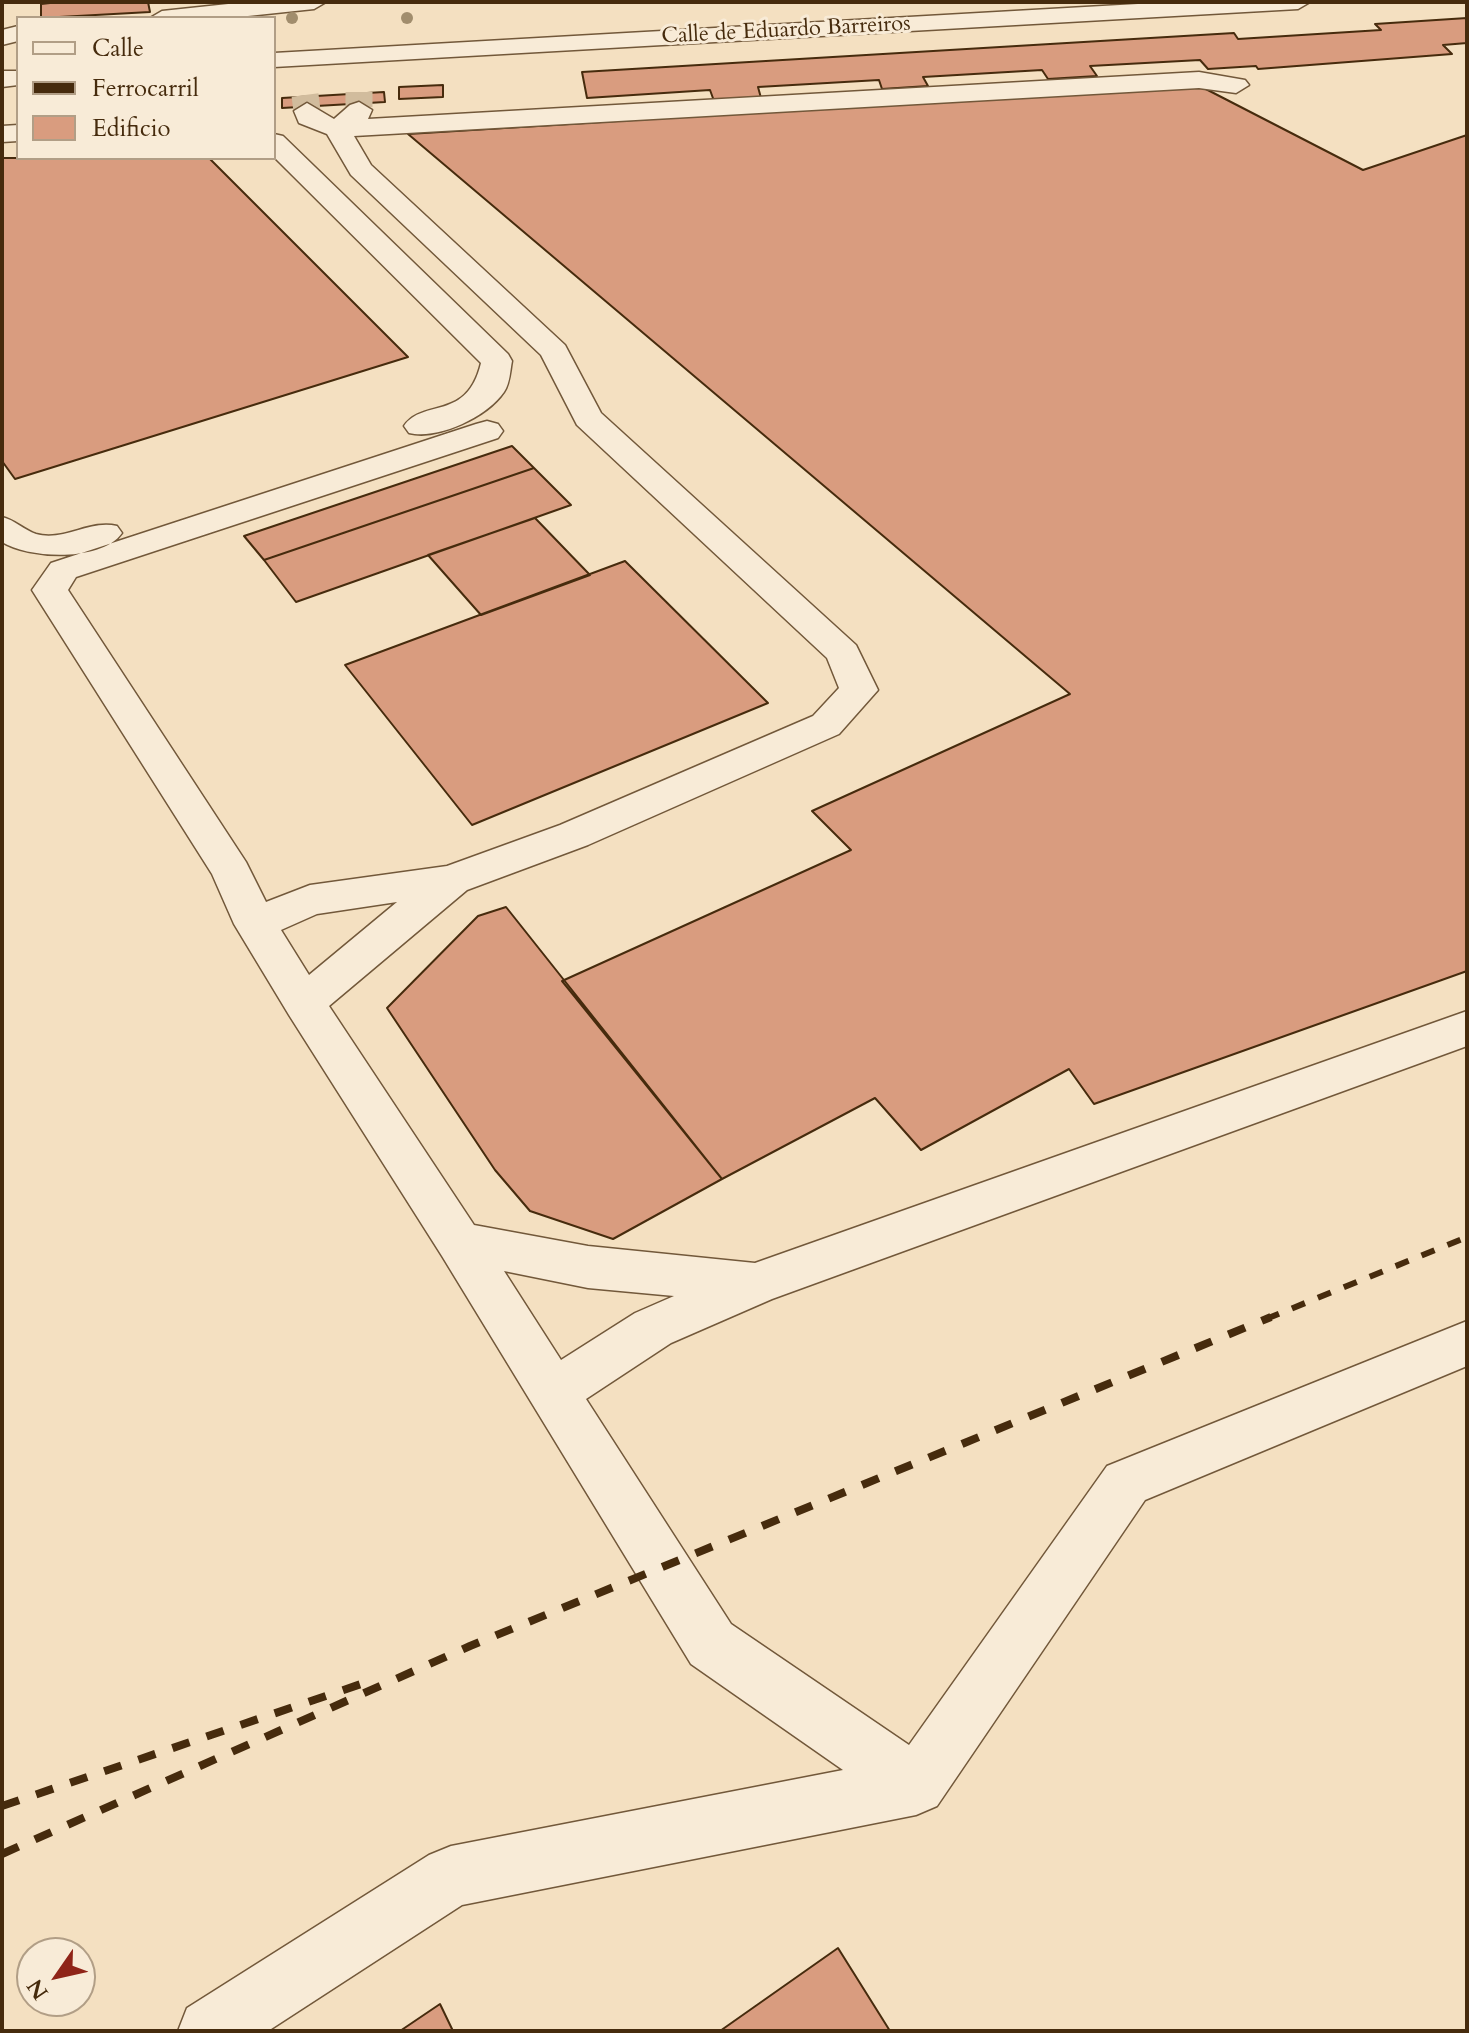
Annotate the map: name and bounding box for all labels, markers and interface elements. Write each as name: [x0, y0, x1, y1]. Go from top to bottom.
street label: Calle de Eduardo Barreiros: [661, 11, 911, 51]
legend: [16, 16, 276, 160]
text: Calle: [92, 32, 144, 65]
text: Ferrocarril: [92, 72, 199, 105]
text: Edificio: [92, 112, 171, 145]
north arrow: [16, 1937, 96, 2017]
text: N: [20, 1973, 56, 2006]

